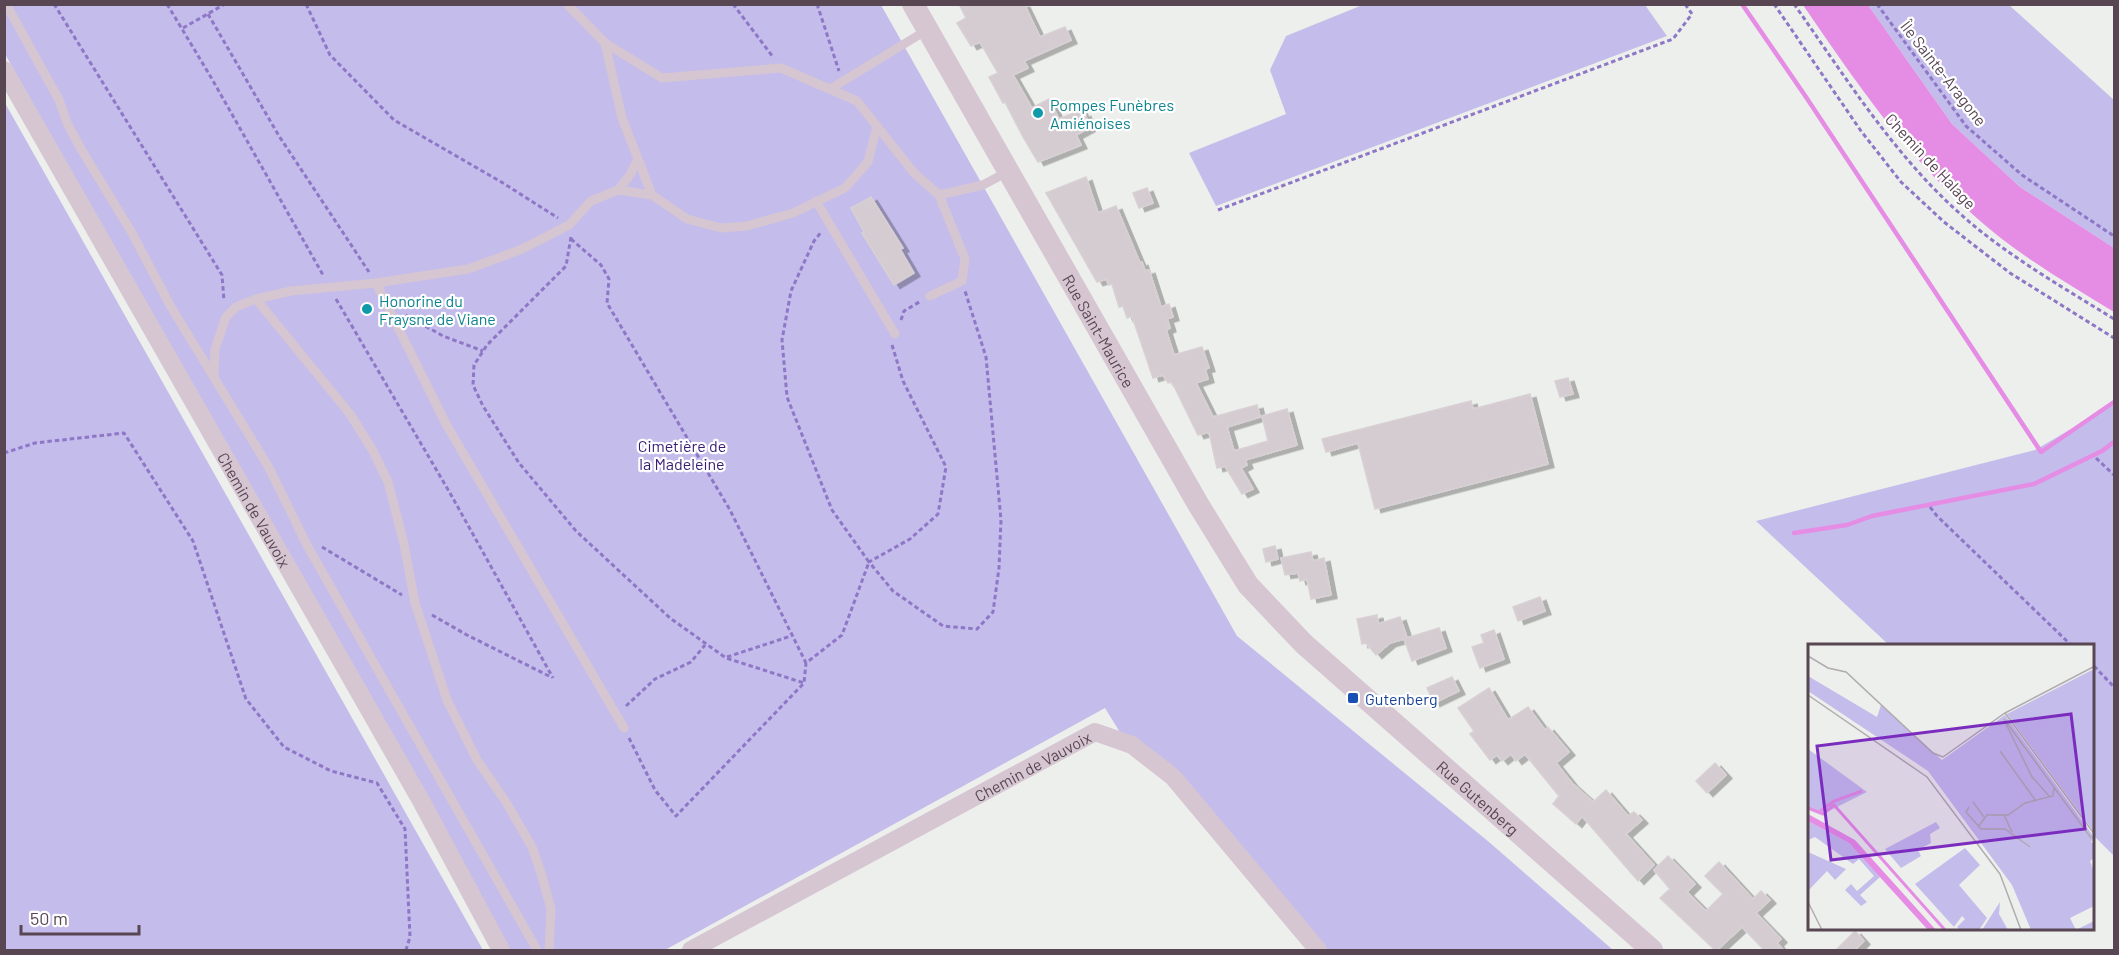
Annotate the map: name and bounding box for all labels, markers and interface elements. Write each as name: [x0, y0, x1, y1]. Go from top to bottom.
street label: Île Sainte-Aragone: [1897, 17, 1991, 129]
place label: Pompes Funèbres Amiénoises: [1050, 95, 1174, 132]
marker: Pompes Funèbres Amiénoises: [1031, 106, 1045, 120]
street label: Chemin de Halage: [1882, 109, 1980, 213]
street label: Rue Saint-Maurice: [1059, 271, 1139, 391]
place label: Honorine du Fraysne de Viane: [379, 291, 496, 328]
marker: Honorine du Fraysne de Viane: [360, 302, 374, 316]
park label: Cimetière de la Madeleine: [638, 436, 726, 473]
street label: Chemin de Vauvoix: [214, 448, 295, 571]
inset map: [1808, 644, 2095, 931]
place label: Gutenberg: [1365, 689, 1437, 708]
marker: Gutenberg: [1346, 691, 1360, 705]
street label: Chemin de Vauvoix: [971, 726, 1094, 805]
street label: Rue Gutenberg: [1433, 756, 1523, 838]
scale bar: [21, 898, 140, 936]
text: 50 m: [30, 907, 68, 929]

